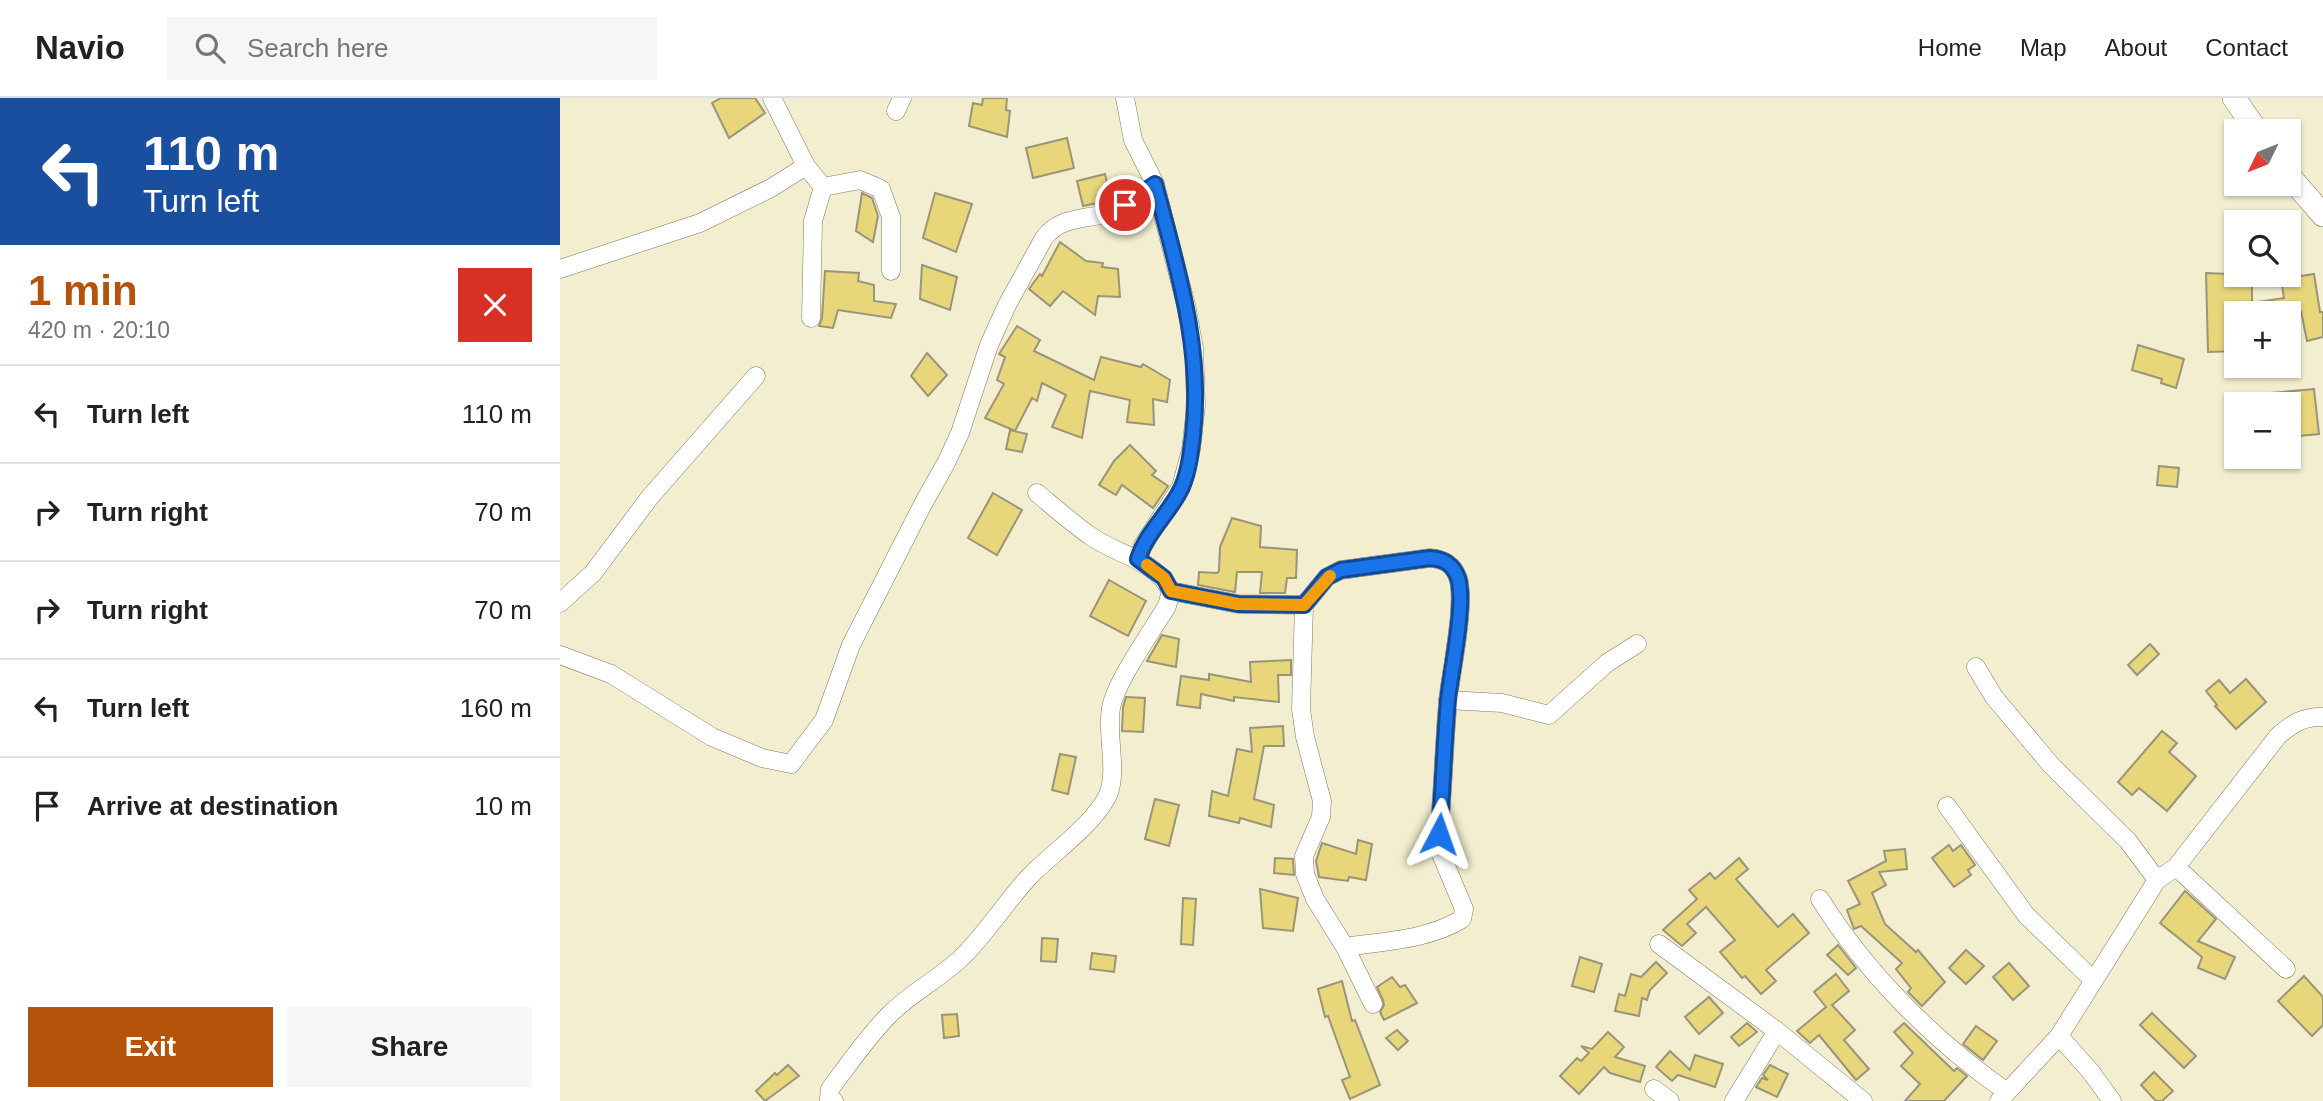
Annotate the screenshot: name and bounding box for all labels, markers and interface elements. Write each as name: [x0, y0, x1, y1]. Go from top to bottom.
search box: [167, 17, 657, 80]
text: Navio: [35, 29, 125, 66]
icon: search: [191, 29, 229, 67]
text: Search here: [247, 33, 389, 63]
text: Home: [1918, 34, 1982, 61]
text: Map: [2020, 34, 2067, 61]
text: About: [2105, 34, 2167, 61]
text: Contact: [2205, 34, 2288, 61]
north arrow: [2224, 119, 2301, 196]
map controls: [2224, 119, 2301, 469]
icon: left: [28, 126, 119, 217]
text: 110 m: [143, 126, 279, 180]
pin: [1095, 175, 1155, 235]
text: Turn left: [143, 183, 259, 219]
icon: arrive: [1106, 186, 1144, 224]
button: search: [2224, 210, 2301, 287]
text: 1 min: [28, 267, 138, 314]
button: close: [458, 268, 532, 342]
button: +: [2224, 301, 2301, 378]
text: 420 m · 20:10: [28, 317, 170, 343]
button: −: [2224, 392, 2301, 469]
icon: left: [28, 395, 66, 433]
text: Turn left: [87, 399, 189, 429]
text: 110 m: [462, 399, 532, 429]
icon: right: [28, 493, 66, 531]
text: Turn right: [87, 497, 208, 527]
text: 70 m: [474, 497, 532, 527]
icon: right: [28, 591, 66, 629]
text: Turn right: [87, 595, 208, 625]
text: 70 m: [474, 595, 532, 625]
icon: left: [28, 689, 66, 727]
text: Turn left: [87, 693, 189, 723]
text: 160 m: [460, 693, 532, 723]
icon: arrive: [28, 787, 66, 825]
text: Arrive at destination: [87, 791, 338, 821]
text: 10 m: [474, 791, 532, 821]
position arrow: [1402, 797, 1476, 871]
button: Exit: [28, 1007, 273, 1087]
button: Share: [287, 1007, 532, 1087]

